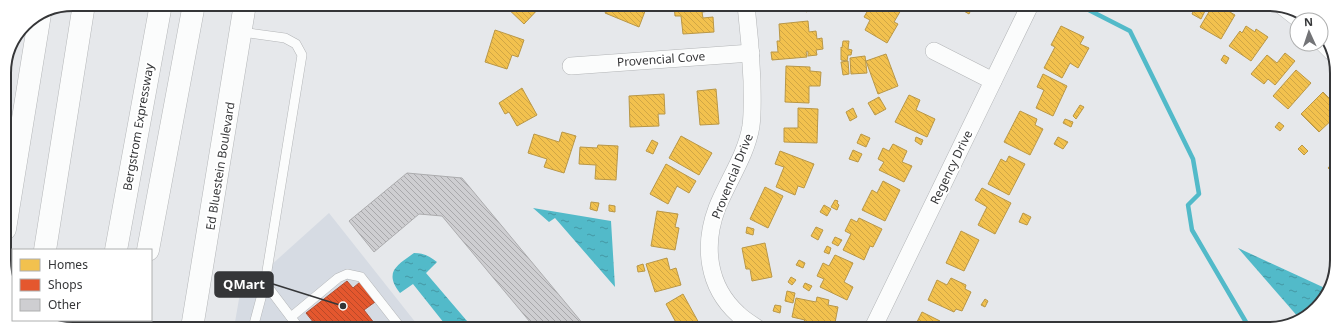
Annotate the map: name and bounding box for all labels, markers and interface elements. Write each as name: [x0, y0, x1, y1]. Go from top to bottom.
north arrow: [1289, 12, 1329, 52]
text: N: [1304, 14, 1313, 29]
street label: Provencial Cove: [616, 47, 706, 71]
street label: Bergstrom Expressway: [118, 61, 158, 192]
street label: Ed Bluestein Boulevard: [201, 101, 239, 231]
street label: Regency Drive: [926, 127, 976, 207]
street label: Provencial Drive: [707, 131, 757, 221]
legend: [12, 249, 152, 321]
text: Homes: [48, 256, 88, 273]
callout: QMart: [215, 272, 273, 297]
text: QMart: [223, 275, 265, 293]
text: Shops: [48, 276, 83, 293]
text: Other: [48, 296, 81, 313]

